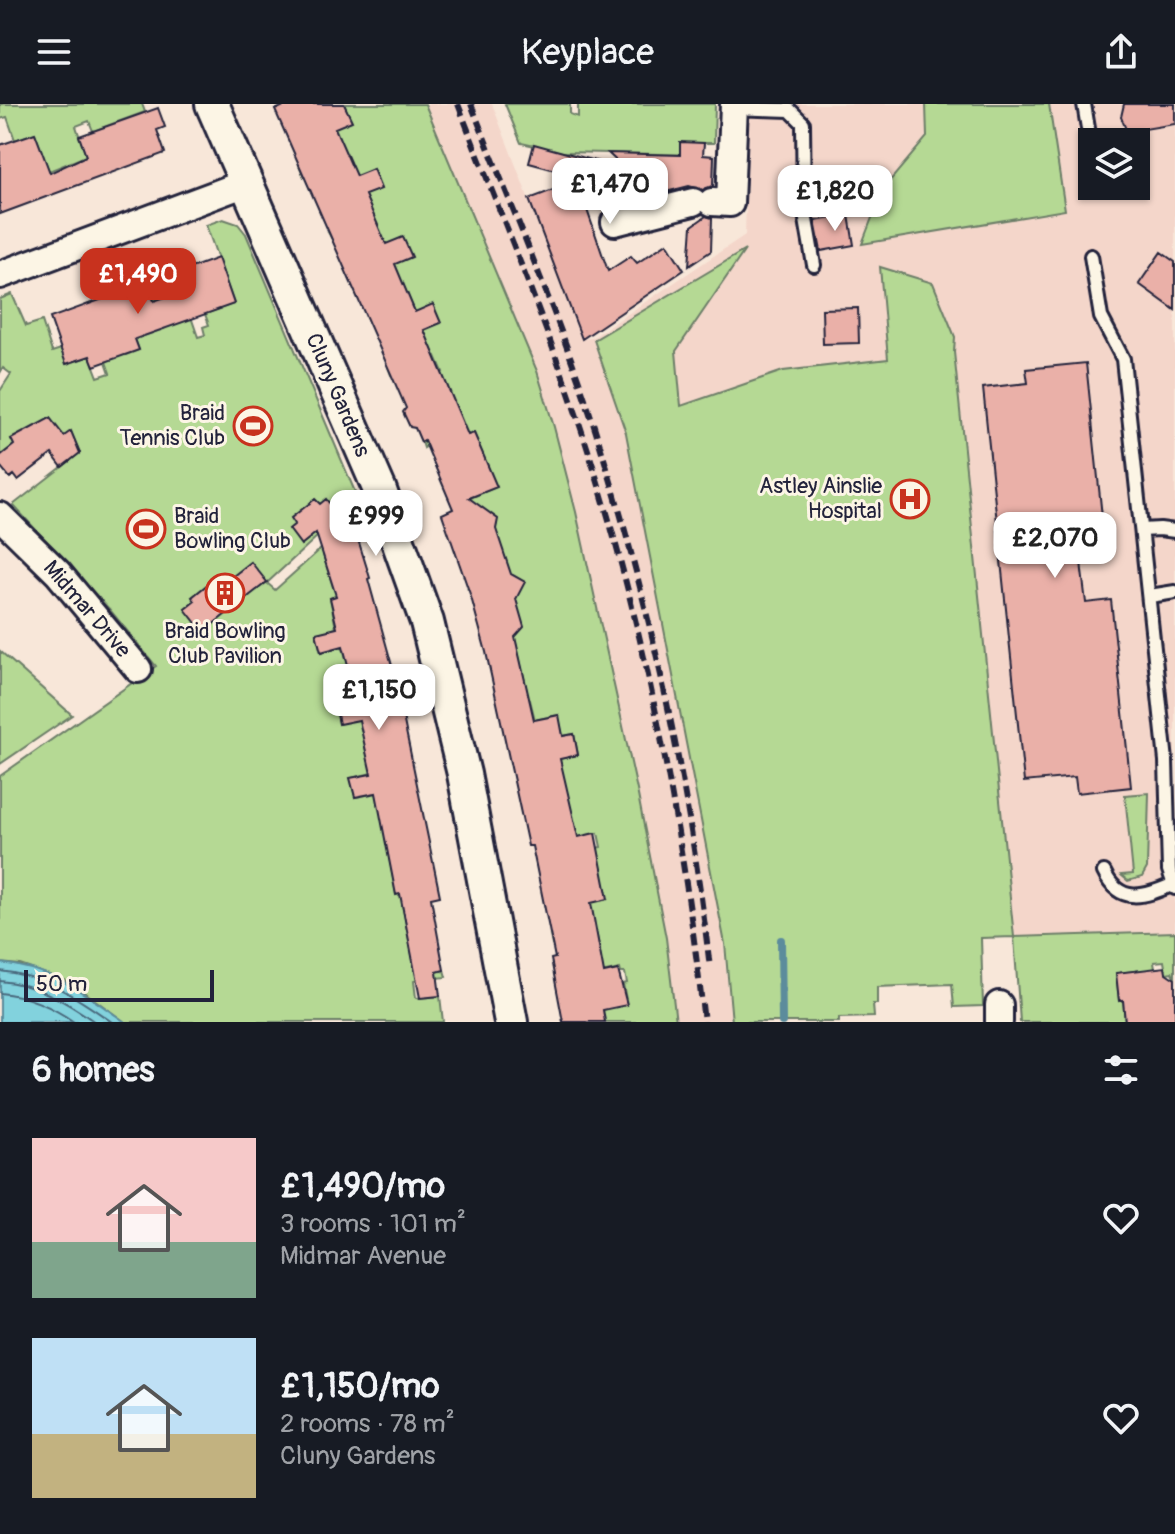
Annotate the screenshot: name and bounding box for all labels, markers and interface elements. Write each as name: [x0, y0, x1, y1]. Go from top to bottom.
icon: menu: [32, 30, 76, 74]
text: Keyplace: [521, 30, 654, 75]
icon: share: [1099, 30, 1143, 74]
map controls: [1078, 128, 1150, 200]
button: layers: [1078, 128, 1150, 200]
pin: £1,470: [545, 158, 675, 226]
pin: £1,820: [770, 165, 900, 233]
text: £1,470: [570, 168, 650, 200]
text: £1,820: [796, 175, 874, 207]
pin: £1,490: [73, 248, 203, 316]
text: £1,490: [98, 258, 178, 290]
street label: Cluny Gardens: [299, 329, 377, 461]
place label: Braid Tennis Club: [120, 399, 225, 452]
sports icon: Braid Tennis Club: [232, 405, 274, 447]
place label: Astley Ainslie Hospital: [759, 472, 882, 525]
hospital icon: Astley Ainslie Hospital: [889, 478, 931, 520]
pin: £999: [329, 490, 423, 558]
text: £999: [348, 500, 404, 532]
place label: Braid Bowling Club: [174, 502, 291, 555]
sports icon: Braid Bowling Club: [125, 508, 167, 550]
pin: £2,070: [990, 512, 1120, 580]
text: £2,070: [1011, 522, 1099, 554]
street label: Midmar Drive: [37, 555, 137, 664]
building icon: Braid Bowling Club Pavilion: [204, 572, 246, 614]
place label: Braid Bowling Club Pavilion: [164, 617, 286, 670]
pin: £1,150: [314, 664, 444, 732]
text: £1,150: [341, 674, 417, 706]
scale bar: [24, 966, 214, 1002]
text: 50 m: [36, 970, 87, 998]
icon: filters: [1099, 1048, 1143, 1092]
text: 6 homes: [32, 1049, 155, 1092]
text: £1,490/mo: [280, 1165, 445, 1208]
icon: home: [96, 1170, 192, 1266]
icon: heart: [1099, 1196, 1143, 1240]
text: 3 rooms · 101 m²: [280, 1208, 466, 1240]
text: Midmar Avenue: [280, 1240, 446, 1272]
text: £1,150/mo: [280, 1365, 439, 1408]
icon: home: [96, 1370, 192, 1466]
icon: heart: [1099, 1396, 1143, 1440]
text: 2 rooms · 78 m²: [280, 1408, 455, 1440]
text: Cluny Gardens: [280, 1440, 435, 1472]

